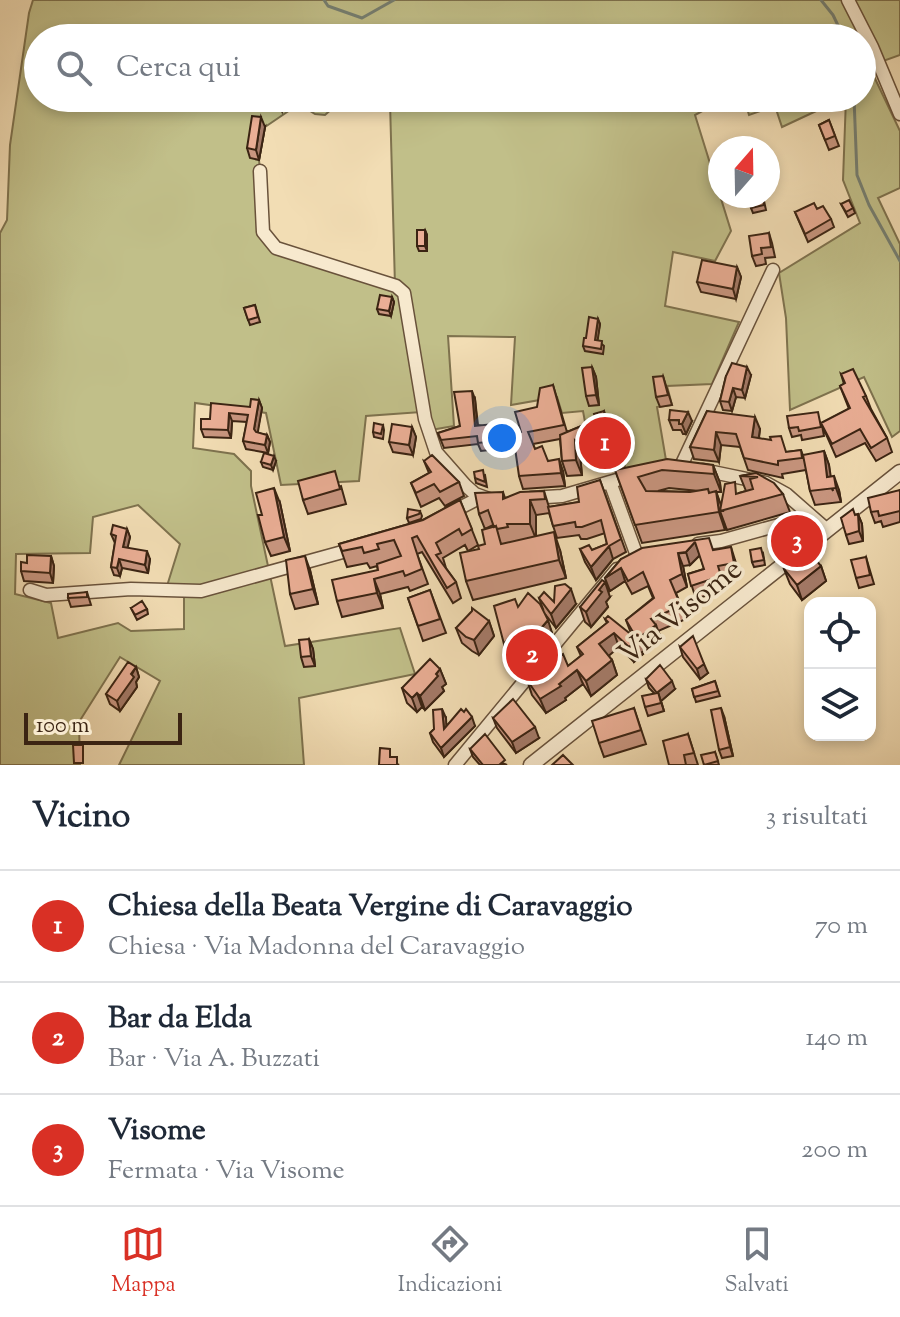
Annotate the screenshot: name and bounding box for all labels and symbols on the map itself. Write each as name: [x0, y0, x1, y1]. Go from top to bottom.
north arrow: [708, 136, 780, 208]
pin: 1: [579, 413, 631, 473]
your location: [482, 418, 522, 458]
pin: 3: [771, 511, 823, 571]
street label: Via Visome: [610, 549, 752, 677]
pin: 2: [506, 625, 558, 685]
scale bar: [24, 709, 182, 745]

